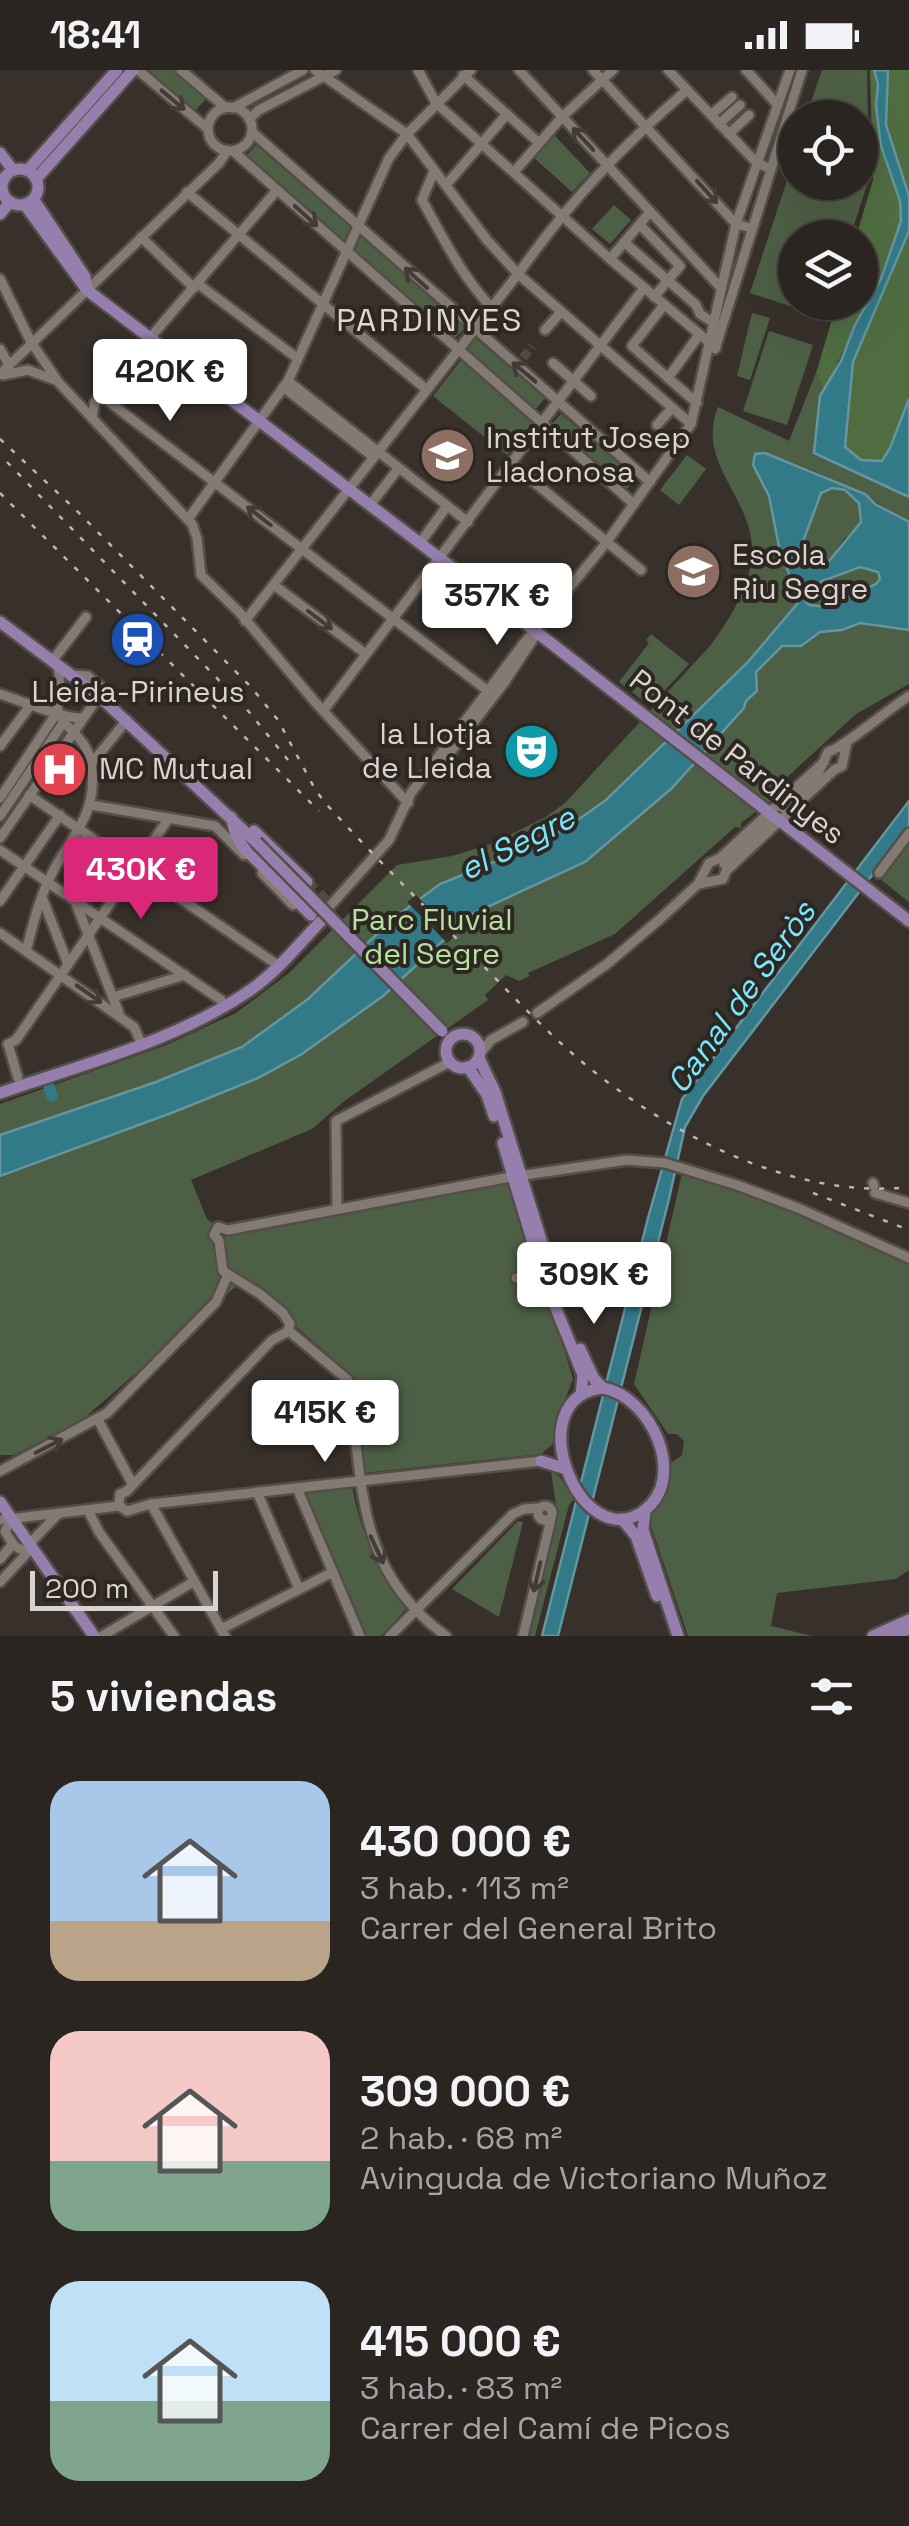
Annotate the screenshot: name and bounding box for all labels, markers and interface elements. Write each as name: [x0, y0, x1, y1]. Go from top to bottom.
text: 18:41: [50, 11, 141, 59]
one-way arrow: [160, 88, 185, 111]
map controls: [778, 100, 878, 320]
button: locate: [778, 100, 878, 200]
one-way arrow: [571, 128, 595, 152]
one-way arrow: [695, 179, 718, 204]
one-way arrow: [293, 204, 318, 227]
button: layers: [778, 220, 878, 320]
one-way arrow: [404, 267, 429, 290]
district label: PARDINYES: [336, 300, 524, 340]
pin: 420K €: [89, 339, 251, 424]
text: 420K €: [115, 351, 225, 391]
one-way arrow: [511, 361, 537, 383]
place label: Institut Josep Lladonosa: [486, 418, 690, 491]
school or university icon: Institut Josep Lladonosa: [417, 425, 477, 485]
one-way arrow: [246, 506, 273, 527]
place label: Escola Riu Segre: [732, 535, 868, 608]
school or university icon: Escola Riu Segre: [663, 542, 723, 602]
pin: 357K €: [416, 563, 578, 648]
text: 357K €: [444, 575, 550, 615]
station icon: Lleida-Pirineus: [108, 609, 168, 669]
one-way arrow: [306, 609, 333, 630]
street label: Pont de Pardinyes: [622, 660, 853, 853]
place label: Lleida-Pirineus: [31, 672, 245, 711]
place label: la Llotja de Lleida: [362, 714, 492, 787]
theatre icon: la Llotja de Lleida: [501, 721, 561, 781]
hospital icon: MC Mutual: [30, 739, 90, 799]
place label: MC Mutual: [99, 749, 253, 788]
water label: el Segre: [452, 796, 582, 889]
pin: 430K €: [60, 837, 222, 922]
text: 430K €: [86, 849, 196, 889]
water label: Canal de Seròs: [658, 892, 825, 1101]
park label: Parc Fluvial del Segre: [351, 900, 513, 973]
one-way arrow: [74, 983, 102, 1004]
pin: 309K €: [513, 1242, 675, 1327]
text: 309K €: [539, 1254, 649, 1294]
pin: 415K €: [244, 1380, 406, 1465]
text: 415K €: [274, 1392, 376, 1432]
one-way arrow: [34, 1436, 64, 1455]
one-way arrow: [369, 1534, 387, 1565]
one-way arrow: [527, 1560, 545, 1592]
scale bar: [30, 1566, 218, 1610]
text: 200 m: [45, 1570, 129, 1606]
icon: filters: [804, 1669, 859, 1724]
text: 5 viviendas: [50, 1670, 277, 1723]
text: 430 000 €: [360, 1815, 571, 1868]
icon: home: [130, 1821, 250, 1941]
text: 3 hab. · 113 m²: [360, 1868, 569, 1908]
text: Carrer del General Brito: [360, 1908, 717, 1948]
text: 309 000 €: [360, 2065, 570, 2118]
icon: home: [130, 2071, 250, 2191]
text: 2 hab. · 68 m²: [360, 2118, 562, 2158]
text: Avinguda de Victoriano Muñoz: [360, 2158, 828, 2198]
text: 415 000 €: [360, 2315, 561, 2368]
icon: home: [130, 2321, 250, 2441]
text: 3 hab. · 83 m²: [360, 2368, 562, 2408]
text: Carrer del Camí de Picos: [360, 2408, 731, 2448]

